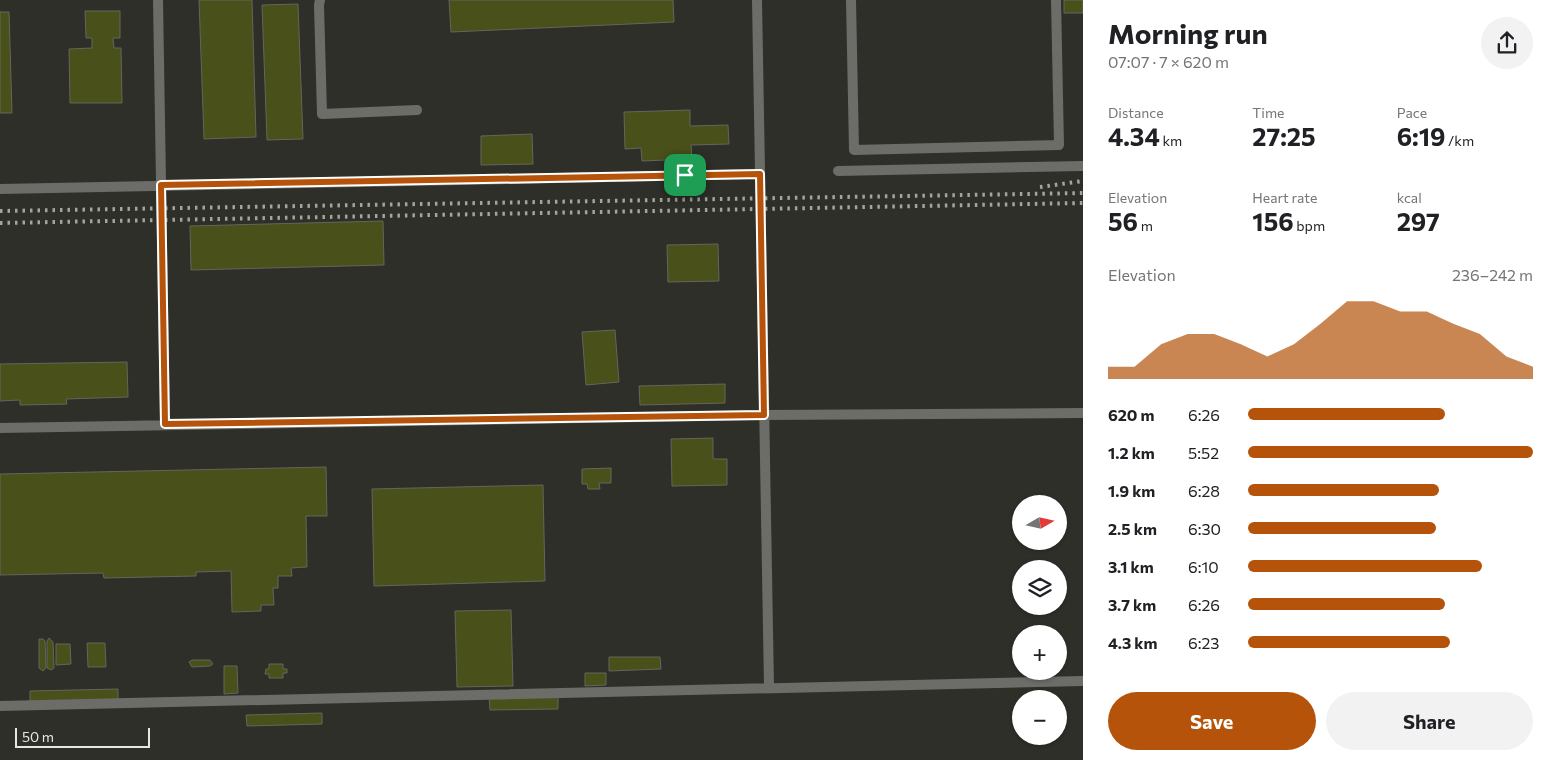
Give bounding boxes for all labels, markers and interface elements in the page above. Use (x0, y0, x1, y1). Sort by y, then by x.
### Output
text: Morning run (1108, 16, 1268, 50)
button: share (1481, 17, 1533, 69)
text: 07:07 · 7 × 620 m (1108, 52, 1229, 71)
text: Distance (1108, 104, 1164, 121)
text: Time (1252, 104, 1285, 121)
text: Pace (1397, 104, 1427, 121)
text: 4.34 (1108, 121, 1160, 151)
text: 27:25 (1252, 121, 1316, 151)
text: 6:19 (1397, 121, 1445, 151)
text: km (1160, 132, 1182, 149)
text: /km (1445, 132, 1474, 149)
pin (664, 154, 706, 196)
icon: arrive (671, 161, 699, 189)
text: Elevation (1108, 189, 1167, 206)
text: Heart rate (1252, 189, 1317, 206)
text: kcal (1397, 189, 1422, 206)
text: 56 (1108, 206, 1138, 236)
text: 156 (1252, 206, 1294, 236)
text: 297 (1397, 206, 1440, 236)
text: m (1138, 217, 1153, 234)
text: bpm (1294, 217, 1325, 234)
text: Elevation (1108, 265, 1176, 284)
text: 236–242 m (1452, 265, 1533, 284)
text: 620 m (1108, 405, 1154, 424)
text: 6:26 (1188, 405, 1220, 424)
text: 1.2 km (1108, 443, 1155, 462)
text: 5:52 (1188, 443, 1219, 462)
text: 1.9 km (1108, 481, 1155, 500)
text: 6:28 (1188, 481, 1220, 500)
north arrow (1012, 495, 1068, 550)
map controls (1012, 495, 1067, 745)
text: 2.5 km (1108, 519, 1157, 538)
text: 6:30 (1188, 519, 1221, 538)
text: 3.1 km (1108, 557, 1154, 576)
text: 6:10 (1188, 557, 1219, 576)
button: layers (1012, 560, 1067, 615)
text: 3.7 km (1108, 595, 1156, 614)
text: 6:26 (1188, 595, 1220, 614)
button: + (1012, 625, 1067, 680)
text: 4.3 km (1108, 633, 1158, 652)
text: 6:23 (1188, 633, 1220, 652)
button: − (1012, 690, 1067, 745)
button: Save (1108, 692, 1316, 750)
button: Share (1326, 692, 1533, 750)
scale bar (15, 725, 150, 748)
text: 50 m (22, 728, 54, 745)

